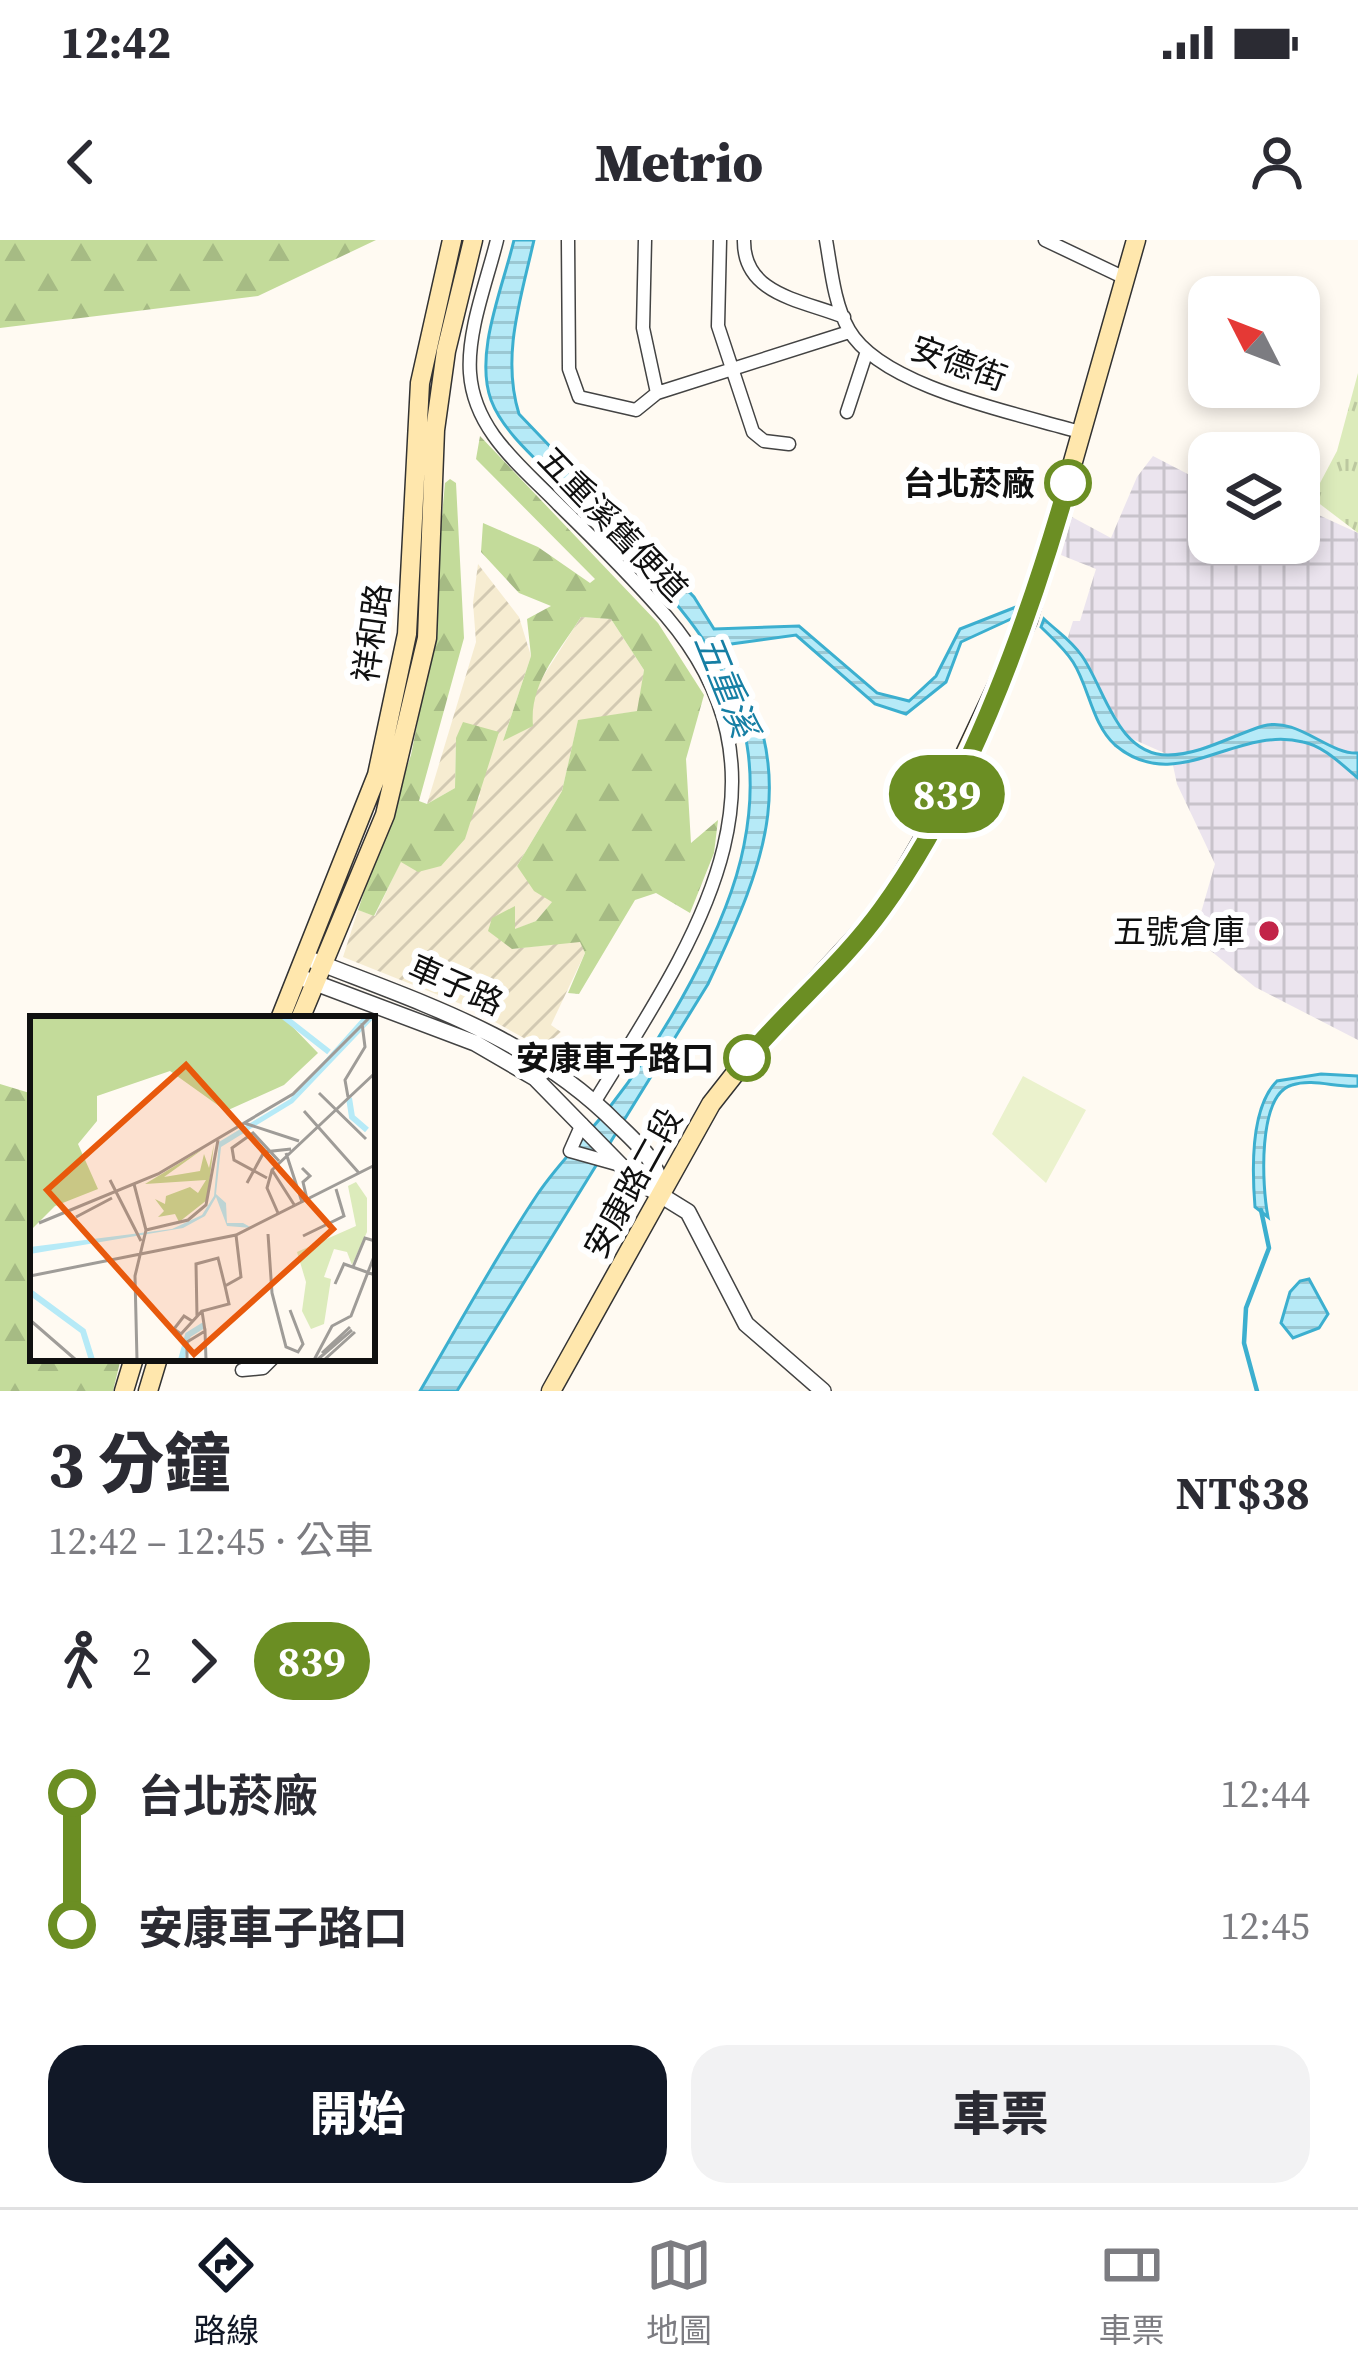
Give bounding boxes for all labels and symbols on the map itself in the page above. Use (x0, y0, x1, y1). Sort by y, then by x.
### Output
north arrow (1188, 276, 1320, 408)
street label: 安德街 (905, 325, 1013, 401)
street label: 五重溪舊便道 (528, 437, 698, 611)
place label: 台北菸廠 (903, 461, 1035, 506)
marker: 台北菸廠 (1046, 461, 1090, 505)
street label: 祥和路 (343, 581, 401, 685)
water label: 五重溪 (683, 626, 771, 749)
line badge: 839 (878, 755, 1016, 833)
place label: 五號倉庫 (1113, 909, 1245, 954)
marker: 五號倉庫 (1256, 918, 1282, 944)
street label: 車子路 (402, 944, 510, 1026)
inset map (30, 1016, 375, 1361)
place label: 安康車子路口 (516, 1036, 714, 1081)
marker: 安康車子路口 (725, 1036, 769, 1080)
street label: 安康路二段 (573, 1100, 693, 1266)

